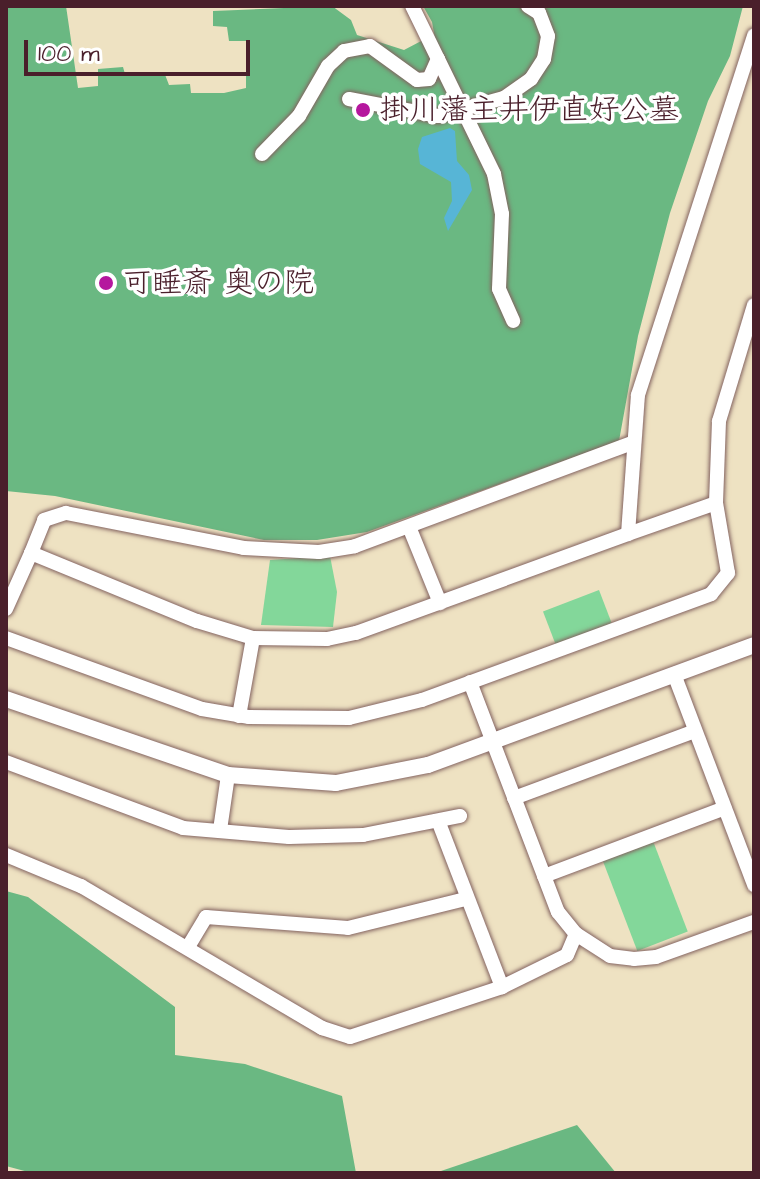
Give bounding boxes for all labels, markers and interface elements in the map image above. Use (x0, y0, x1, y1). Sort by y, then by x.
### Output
scale bar (28, 24, 254, 74)
text: 100 m (38, 37, 100, 71)
place label: 掛川藩主井伊直好公墓 (379, 92, 679, 128)
marker: 掛川藩主井伊直好公墓 (354, 101, 372, 119)
place label: 可睡斎 奥の院 (122, 265, 314, 301)
marker: 可睡斎 奥の院 (97, 274, 115, 292)

